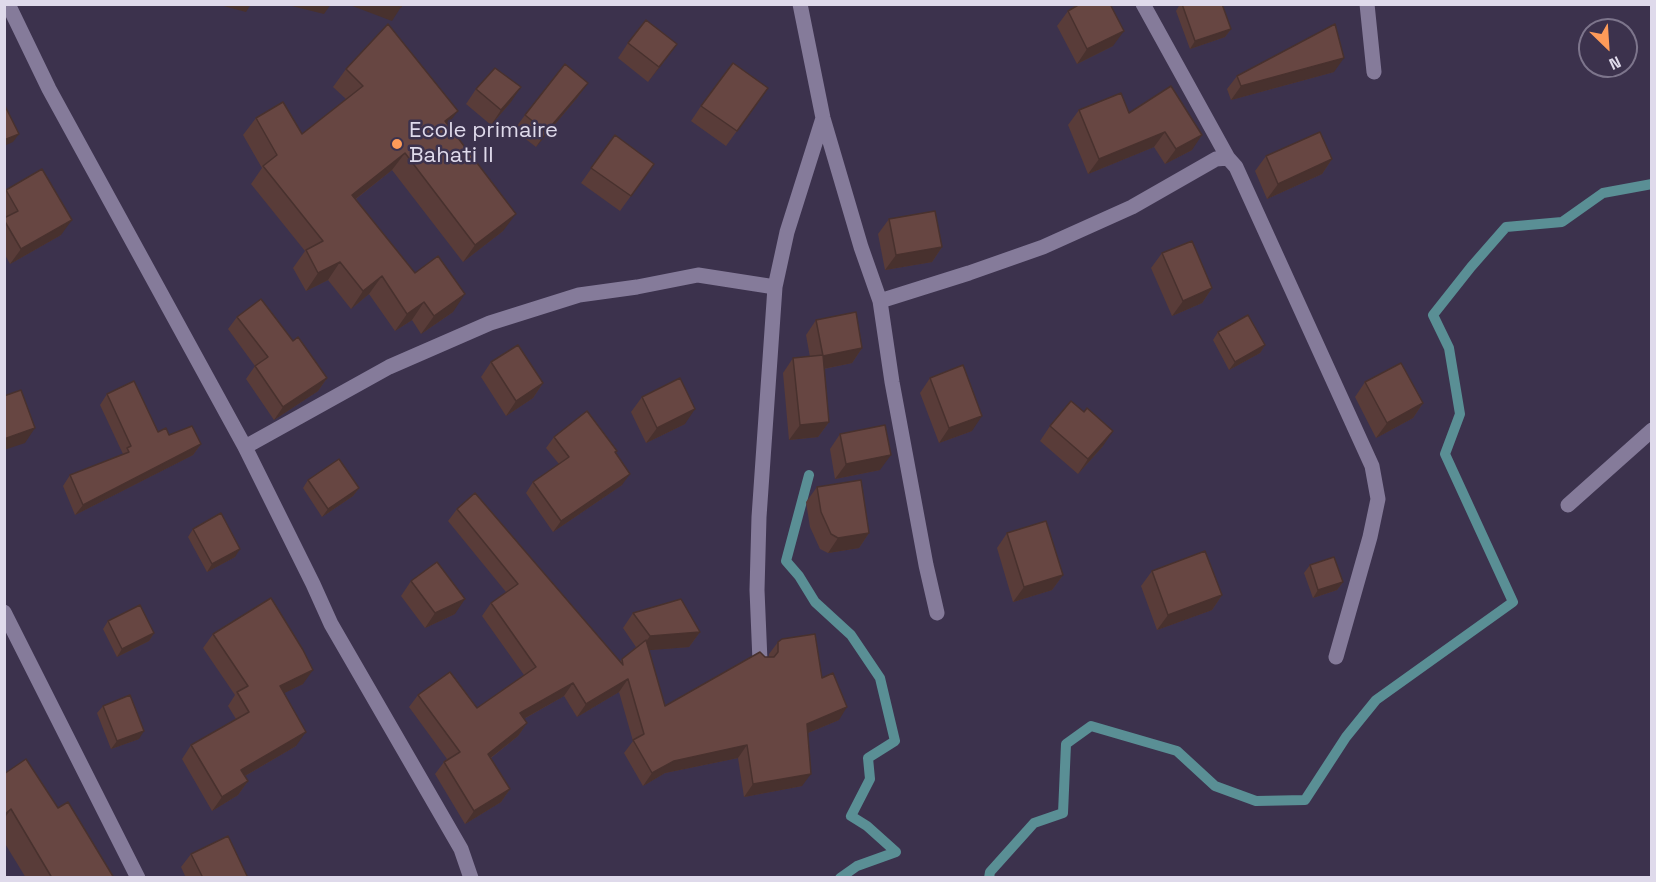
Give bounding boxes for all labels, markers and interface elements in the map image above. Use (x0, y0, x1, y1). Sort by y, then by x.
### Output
north arrow (1578, 18, 1638, 78)
text: N (1606, 51, 1624, 75)
place label: Ecole primaire Bahati II (409, 118, 558, 170)
marker: Ecole primaire Bahati II (390, 137, 404, 151)

